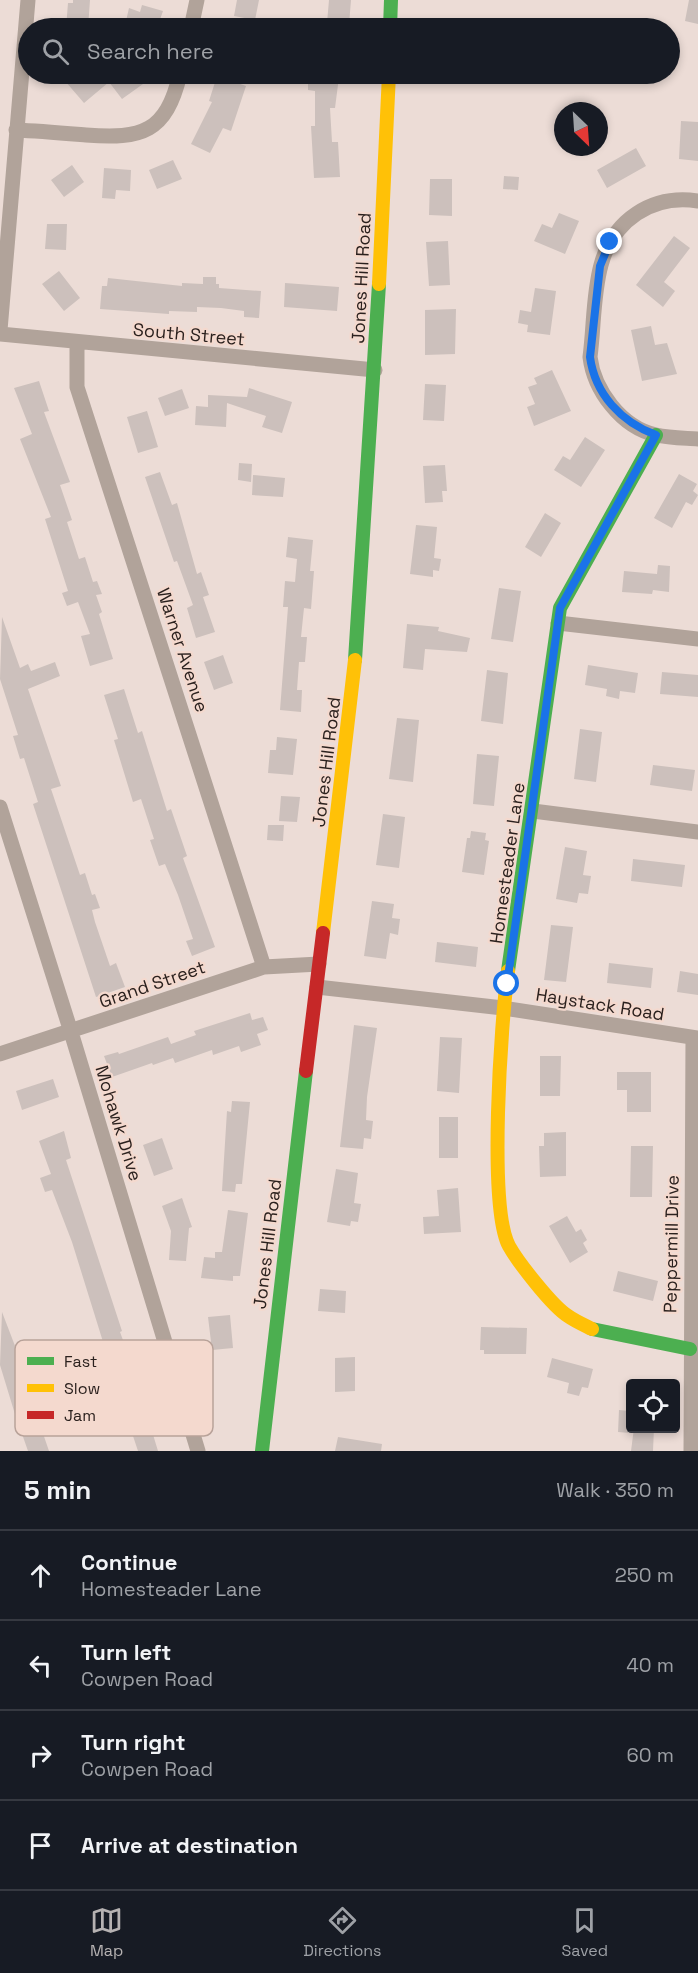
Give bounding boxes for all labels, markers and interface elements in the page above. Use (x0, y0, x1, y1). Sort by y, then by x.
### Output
search box (18, 18, 680, 84)
icon: search (39, 35, 72, 68)
text: Search here (87, 37, 214, 65)
north arrow (554, 102, 608, 156)
street label: Jones Hill Road (346, 212, 376, 344)
route end (596, 228, 622, 254)
street label: South Street (132, 318, 246, 350)
street label: Warner Avenue (152, 585, 214, 715)
street label: Jones Hill Road (307, 696, 345, 828)
street label: Homesteader Lane (484, 781, 530, 945)
street label: Grand Street (96, 955, 208, 1013)
route start (493, 970, 519, 996)
street label: Haystack Road (534, 982, 666, 1026)
street label: Mohawk Drive (90, 1062, 148, 1184)
street label: Peppermill Drive (658, 1175, 684, 1313)
street label: Jones Hill Road (248, 1178, 286, 1310)
legend (15, 1340, 213, 1436)
text: Fast (64, 1351, 97, 1372)
text: Slow (64, 1378, 100, 1399)
map controls (626, 1379, 680, 1433)
button: locate (626, 1379, 680, 1433)
text: Jam (64, 1405, 96, 1426)
text: 5 min (24, 1473, 91, 1507)
text: Walk · 350 m (556, 1477, 674, 1503)
text: Continue (81, 1548, 177, 1576)
icon: ahead (24, 1559, 57, 1592)
text: 250 m (615, 1562, 674, 1588)
text: Homesteader Lane (81, 1576, 262, 1602)
text: Turn left (81, 1638, 171, 1666)
icon: left (24, 1649, 57, 1682)
text: 40 m (626, 1652, 674, 1678)
text: Cowpen Road (81, 1666, 213, 1692)
text: Turn right (81, 1728, 186, 1756)
icon: right (24, 1739, 57, 1772)
text: 60 m (627, 1742, 674, 1768)
text: Cowpen Road (81, 1756, 213, 1782)
icon: arrive (24, 1829, 57, 1862)
text: Arrive at destination (81, 1831, 298, 1859)
tab: Map (90, 1904, 123, 1961)
tab: Directions (303, 1904, 382, 1961)
tab: Saved (561, 1904, 608, 1961)

